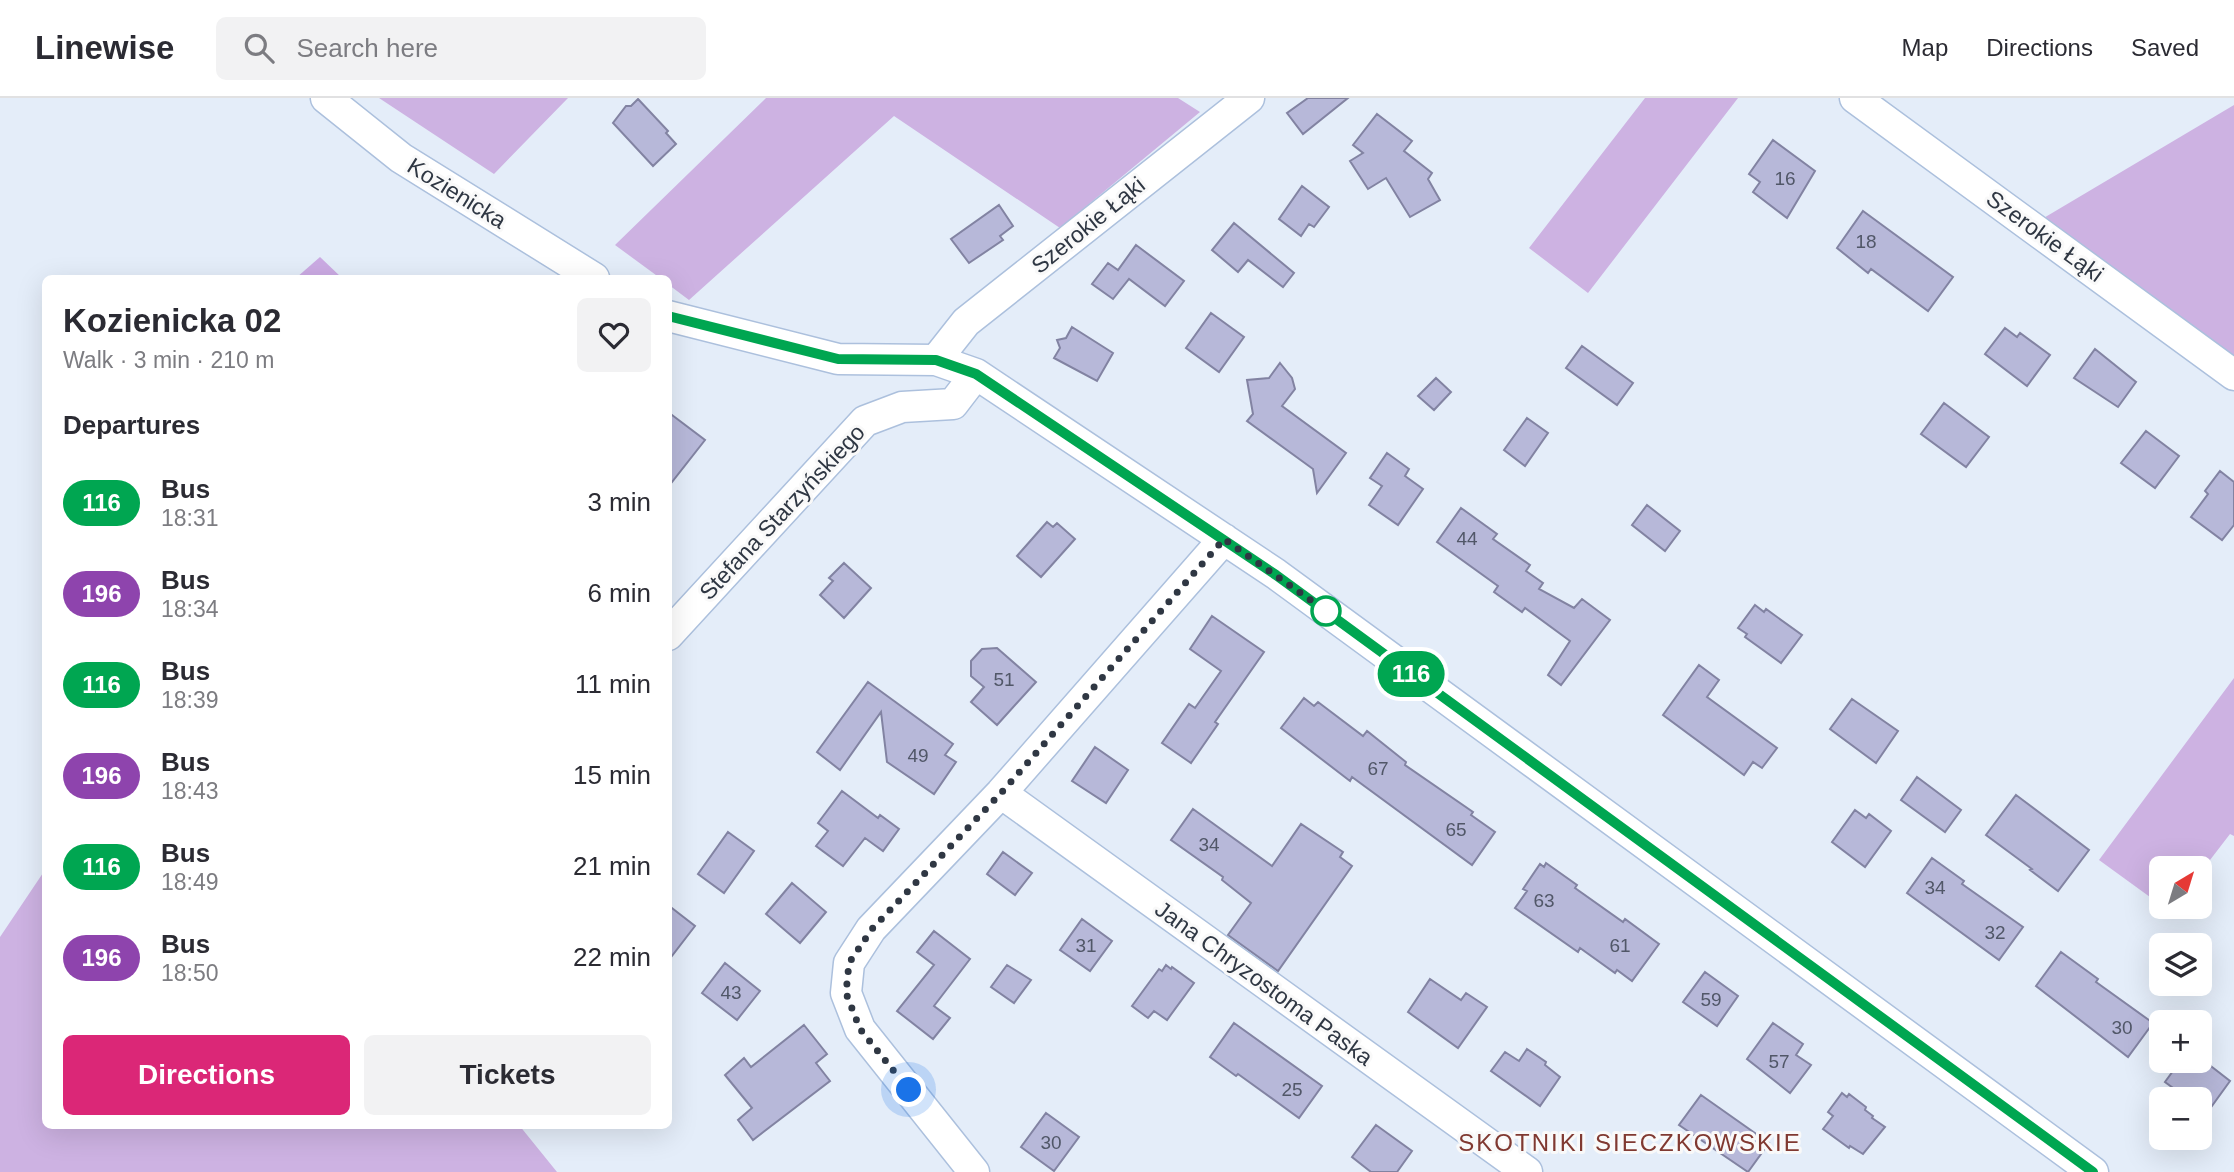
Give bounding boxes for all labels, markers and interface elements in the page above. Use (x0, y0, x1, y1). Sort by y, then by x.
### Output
search box (216, 17, 706, 80)
text: Linewise (35, 29, 174, 66)
icon: search (240, 29, 278, 67)
text: Search here (296, 33, 438, 63)
text: Map (1902, 34, 1948, 61)
text: Directions (1986, 34, 2093, 61)
text: Saved (2131, 34, 2199, 61)
street label: Kozienicka (403, 153, 511, 234)
house number: 16 (1774, 168, 1796, 189)
street label: Szerokie Łąki (1026, 171, 1150, 279)
street label: Szerokie Łąki (1982, 185, 2108, 287)
house number: 18 (1855, 231, 1877, 252)
button: heart (577, 298, 651, 372)
text: Kozienicka 02 (63, 302, 281, 339)
text: Walk · 3 min · 210 m (63, 347, 274, 373)
text: Departures (63, 410, 200, 440)
street label: Stefana Starzyńskiego (694, 419, 870, 605)
text: Bus (161, 474, 210, 504)
text: 3 min (587, 487, 651, 517)
text: 116 (82, 489, 121, 516)
text: 18:31 (161, 505, 219, 531)
house number: 44 (1456, 528, 1478, 549)
text: Bus (161, 565, 210, 595)
text: 6 min (587, 578, 651, 608)
text: 196 (81, 580, 122, 607)
text: 18:34 (161, 596, 219, 622)
unlabelled marker (1311, 596, 1341, 626)
line badge: 116 (1371, 651, 1451, 697)
text: Bus (161, 656, 210, 686)
text: 116 (1392, 660, 1430, 687)
text: 11 min (575, 669, 651, 699)
house number: 51 (993, 669, 1015, 690)
text: 116 (82, 671, 121, 698)
text: 18:39 (161, 687, 219, 713)
house number: 49 (907, 745, 929, 766)
text: Bus (161, 747, 210, 777)
house number: 67 (1367, 758, 1389, 779)
text: 15 min (573, 760, 651, 790)
text: 196 (81, 762, 122, 789)
text: 18:43 (161, 778, 219, 804)
house number: 65 (1445, 819, 1467, 840)
house number: 34 (1198, 834, 1220, 855)
text: Bus (161, 838, 210, 868)
text: 21 min (573, 851, 651, 881)
text: 116 (82, 853, 121, 880)
north arrow (2149, 856, 2212, 919)
map controls (2149, 856, 2212, 1150)
text: 18:49 (161, 869, 219, 895)
house number: 34 (1924, 877, 1946, 898)
house number: 63 (1533, 890, 1555, 911)
street label: Jana Chryzostoma Paska (1150, 895, 1378, 1071)
house number: 32 (1984, 922, 2006, 943)
text: Bus (161, 929, 210, 959)
button: layers (2149, 933, 2212, 996)
house number: 31 (1075, 935, 1097, 956)
house number: 61 (1609, 935, 1631, 956)
text: 22 min (573, 942, 651, 972)
text: 196 (81, 944, 122, 971)
text: 18:50 (161, 960, 219, 986)
house number: 43 (720, 982, 742, 1003)
house number: 59 (1700, 989, 1722, 1010)
button: + (2149, 1010, 2212, 1073)
house number: 30 (2111, 1017, 2133, 1038)
button: Directions (63, 1035, 350, 1115)
button: Tickets (364, 1035, 651, 1115)
house number: 57 (1768, 1051, 1790, 1072)
your location (891, 1072, 926, 1107)
house number: 25 (1281, 1079, 1303, 1100)
button: − (2149, 1087, 2212, 1150)
district label: SKOTNIKI SIECZKOWSKIE (1458, 1129, 1802, 1156)
house number: 30 (1040, 1132, 1062, 1153)

